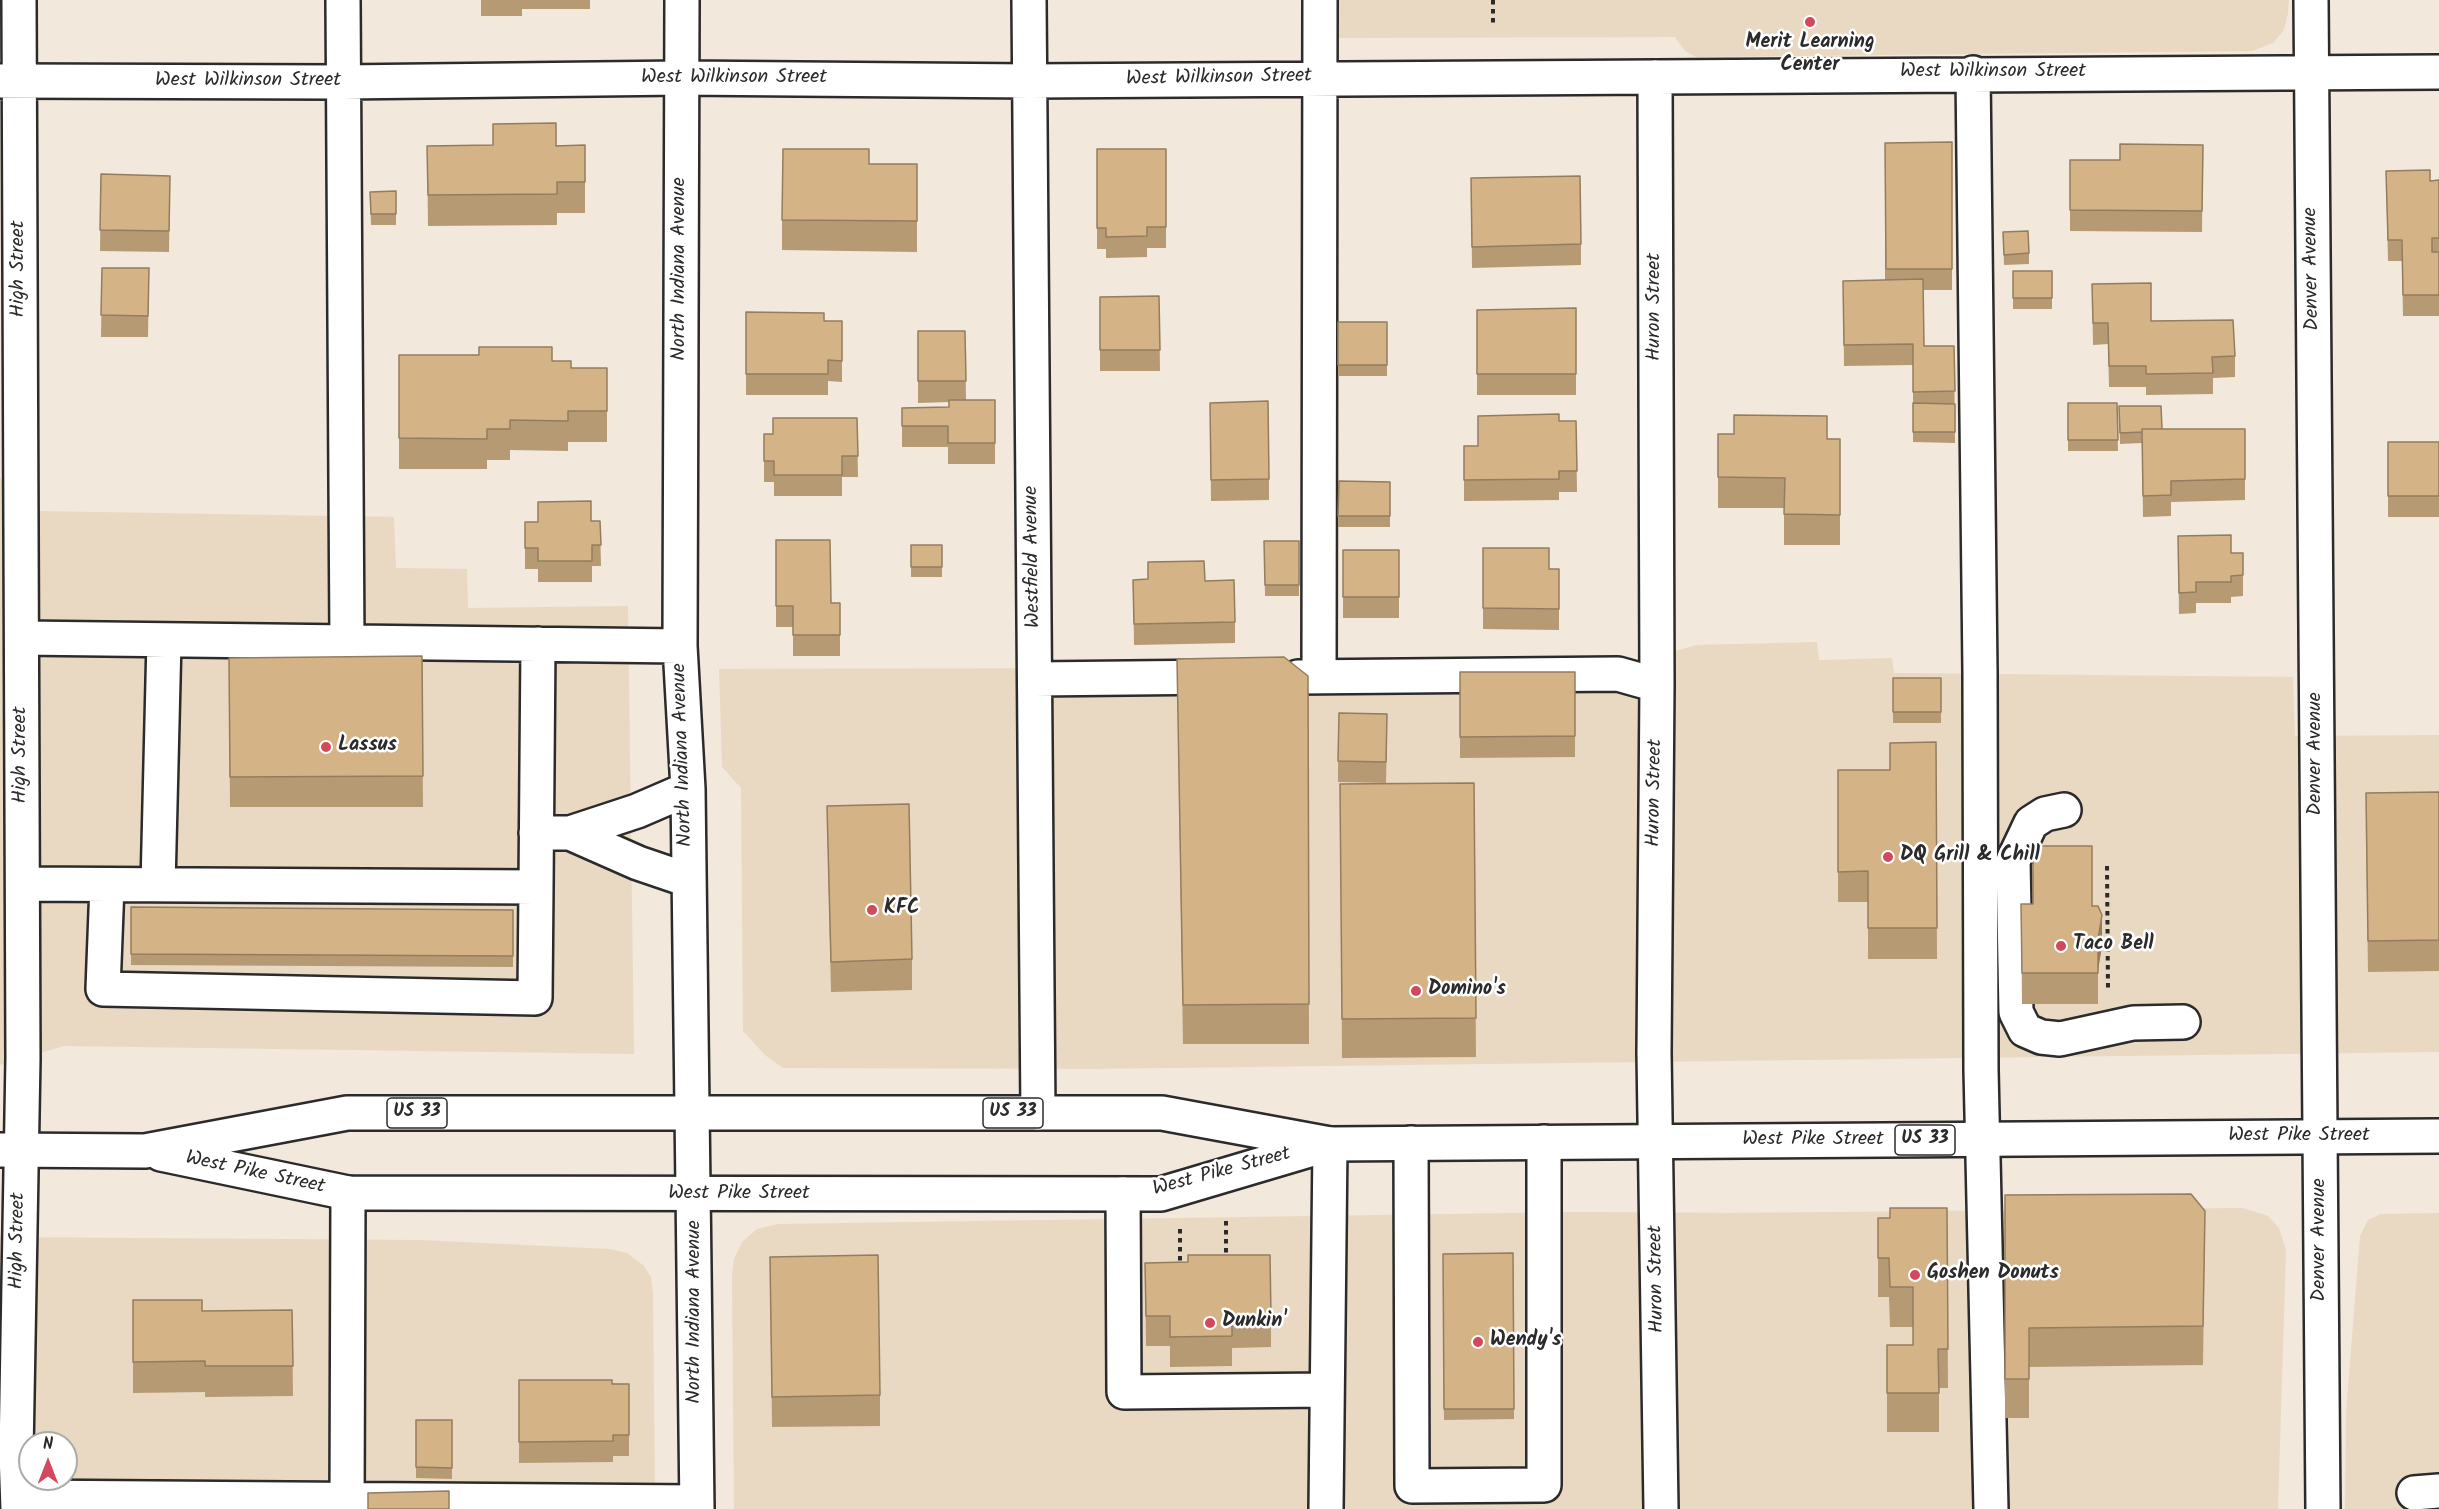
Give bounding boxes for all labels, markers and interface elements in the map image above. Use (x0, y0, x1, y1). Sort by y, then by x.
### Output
marker: Merit Learning Center (1803, 15, 1817, 29)
place label: Merit Learning Center (1745, 32, 1875, 79)
street label: West Wilkinson Street (1900, 61, 2086, 85)
street label: West Wilkinson Street (1126, 65, 1312, 93)
street label: West Wilkinson Street (641, 67, 827, 91)
street label: West Wilkinson Street (155, 70, 341, 94)
street label: North Indiana Avenue (669, 177, 693, 361)
street label: Denver Avenue (2300, 207, 2326, 331)
street label: High Street (8, 220, 32, 318)
street label: Huron Street (1644, 253, 1668, 361)
street label: Westfield Avenue (1021, 486, 1047, 628)
street label: North Indiana Avenue (669, 663, 699, 847)
street label: Denver Avenue (2305, 692, 2329, 816)
street label: High Street (10, 706, 34, 804)
place label: Lassus (338, 735, 397, 759)
street label: Huron Street (1643, 739, 1669, 847)
marker: Lassus (319, 740, 333, 754)
place label: DQ Grill & Chill (1900, 845, 2040, 869)
marker: DQ Grill & Chill (1881, 850, 1895, 864)
place label: KFC (884, 898, 919, 922)
marker: KFC (865, 903, 879, 917)
place label: Taco Bell (2073, 934, 2154, 958)
marker: Taco Bell (2054, 939, 2068, 953)
place label: Domino's (1428, 979, 1506, 1003)
marker: Domino's (1409, 984, 1423, 998)
road number: US 33 (387, 1098, 447, 1128)
road number: US 33 (983, 1098, 1043, 1128)
road number: US 33 (1895, 1125, 1955, 1155)
street label: West Pike Street (2228, 1125, 2370, 1149)
street label: West Pike Street (1742, 1129, 1884, 1153)
street label: West Pike Street (1150, 1143, 1294, 1203)
street label: West Pike Street (183, 1148, 327, 1200)
street label: Denver Avenue (2309, 1178, 2333, 1302)
street label: West Pike Street (668, 1183, 810, 1207)
street label: High Street (6, 1192, 32, 1290)
street label: North Indiana Avenue (684, 1220, 708, 1404)
street label: Huron Street (1645, 1225, 1671, 1333)
place label: Goshen Donuts (1927, 1263, 2059, 1287)
marker: Goshen Donuts (1908, 1268, 1922, 1282)
place label: Dunkin' (1222, 1311, 1287, 1335)
marker: Dunkin' (1203, 1316, 1217, 1330)
place label: Wendy's (1490, 1330, 1561, 1354)
marker: Wendy's (1471, 1335, 1485, 1349)
north arrow (18, 1431, 78, 1491)
text: N (43, 1432, 53, 1457)

